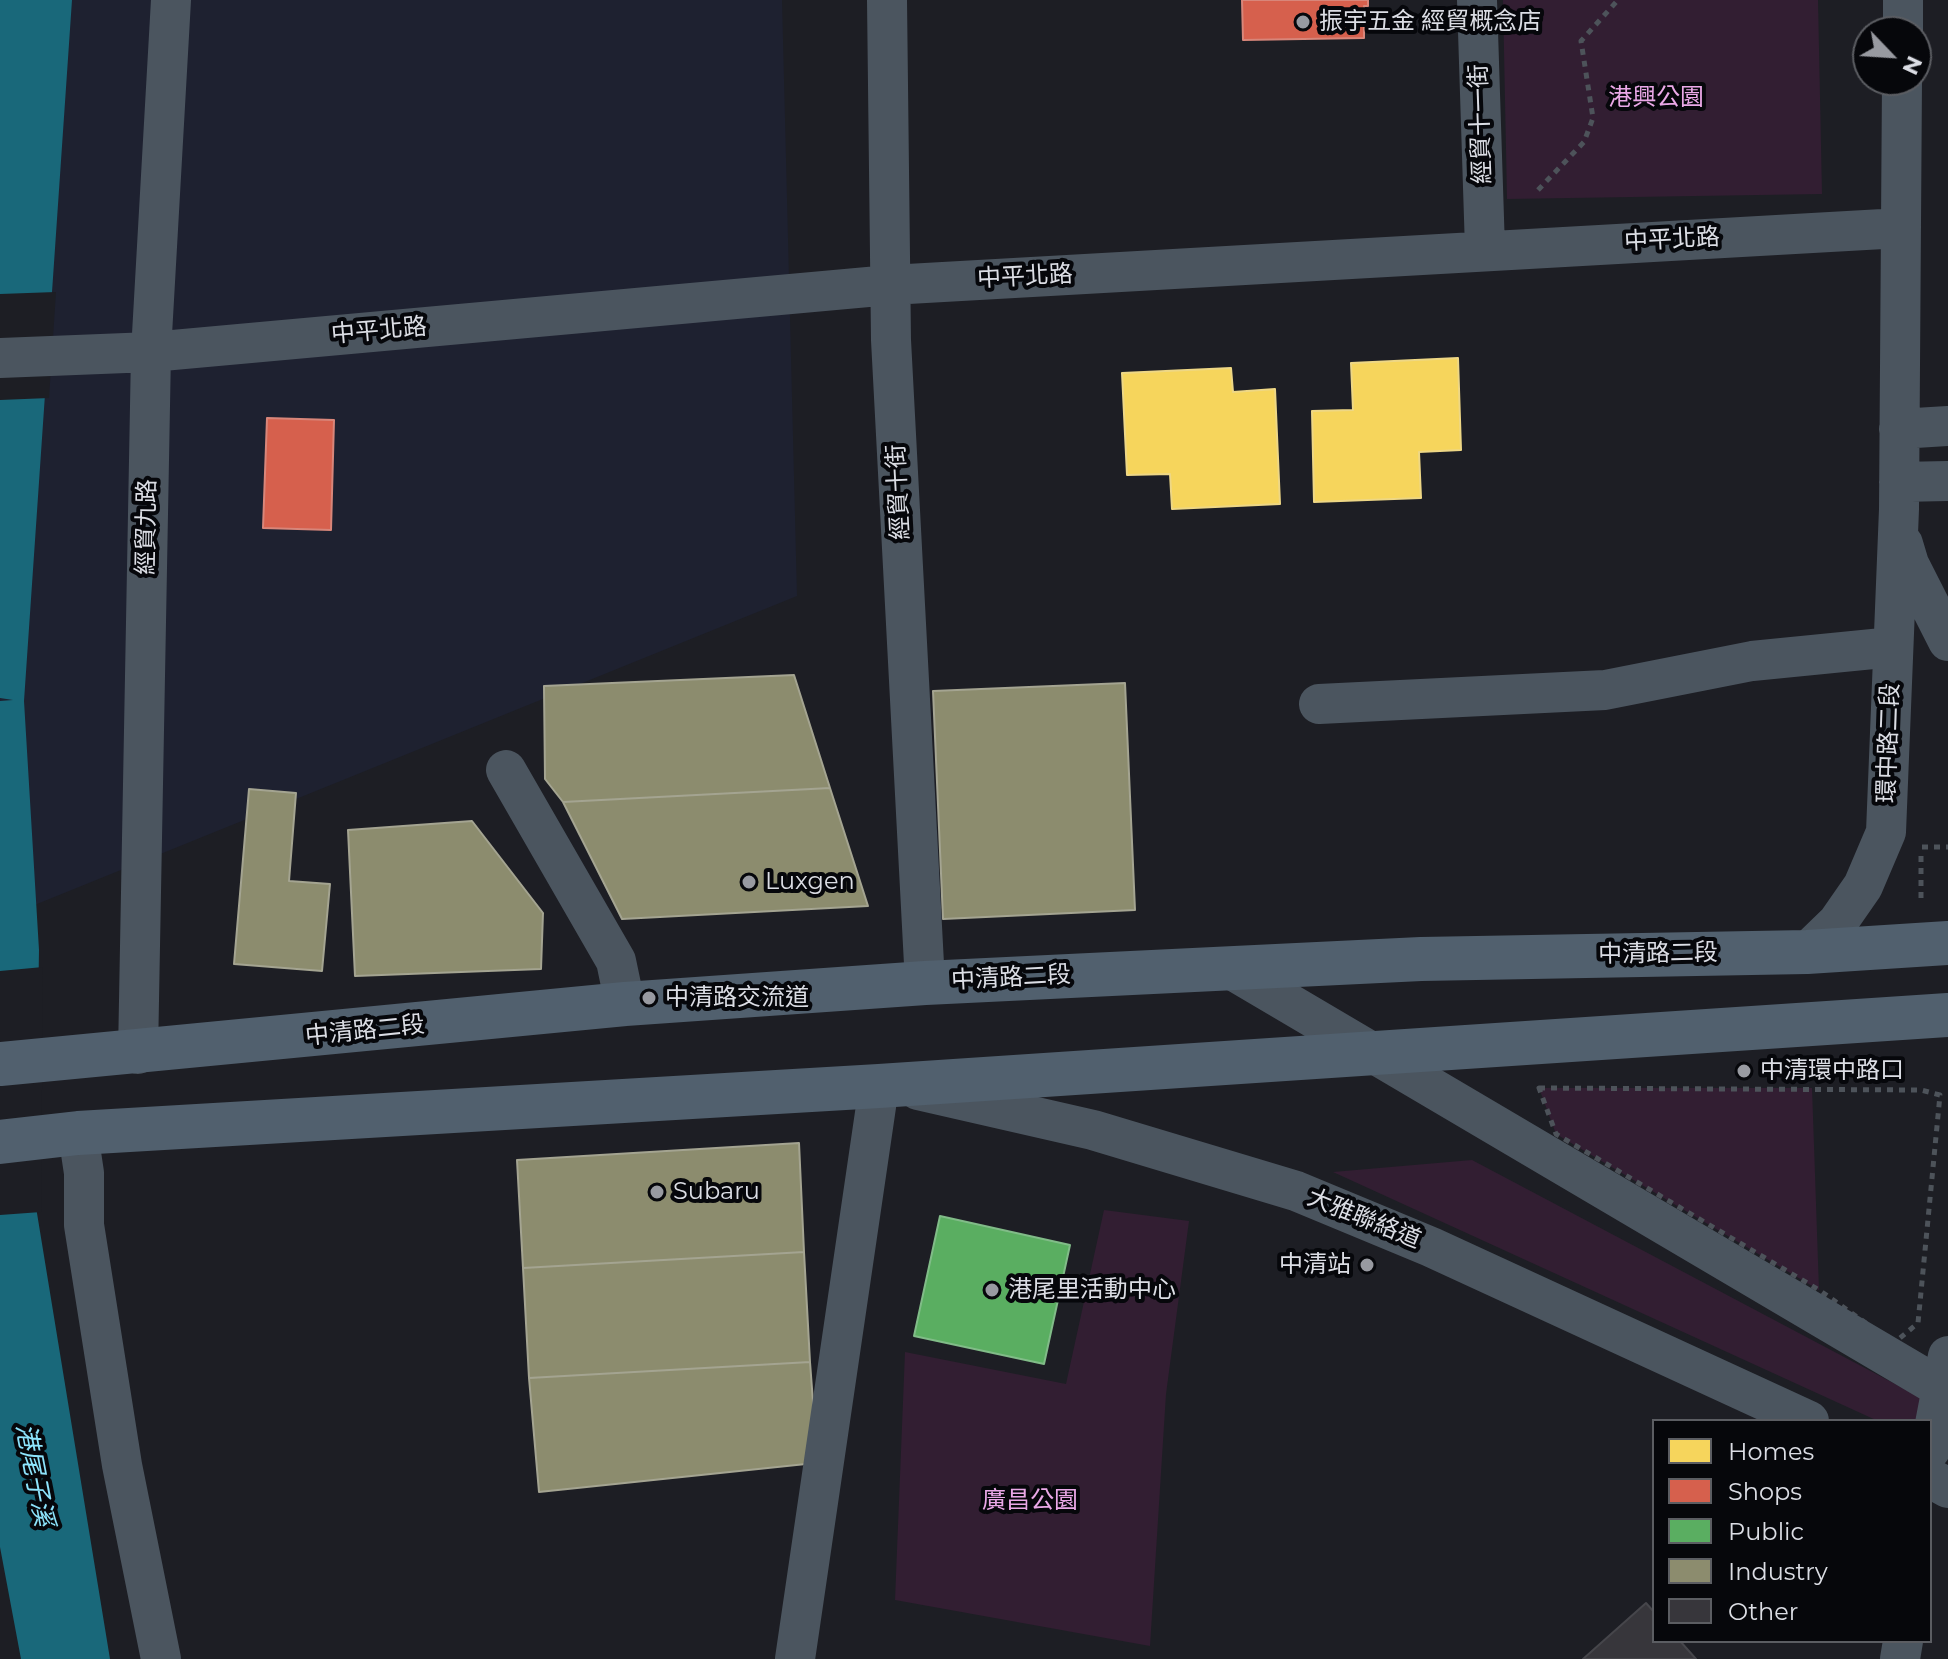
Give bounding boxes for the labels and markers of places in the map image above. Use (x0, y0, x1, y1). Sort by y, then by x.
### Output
place label: 振宇五金 經貿概念店 (1319, 8, 1541, 36)
marker: 振宇五金 經貿概念店 (1294, 13, 1312, 31)
place label: Luxgen (765, 868, 855, 896)
marker: Luxgen (740, 873, 758, 891)
place label: 中清路交流道 (665, 984, 809, 1012)
marker: 中清路交流道 (640, 989, 658, 1007)
place label: 中清環中路口 (1760, 1057, 1904, 1085)
marker: 中清環中路口 (1735, 1062, 1753, 1080)
place label: Subaru (673, 1178, 760, 1206)
marker: Subaru (648, 1183, 666, 1201)
place label: 中清站 (1279, 1251, 1351, 1279)
marker: 中清站 (1358, 1256, 1376, 1274)
place label: 港尾里活動中心 (1008, 1276, 1176, 1304)
marker: 港尾里活動中心 (983, 1281, 1001, 1299)

